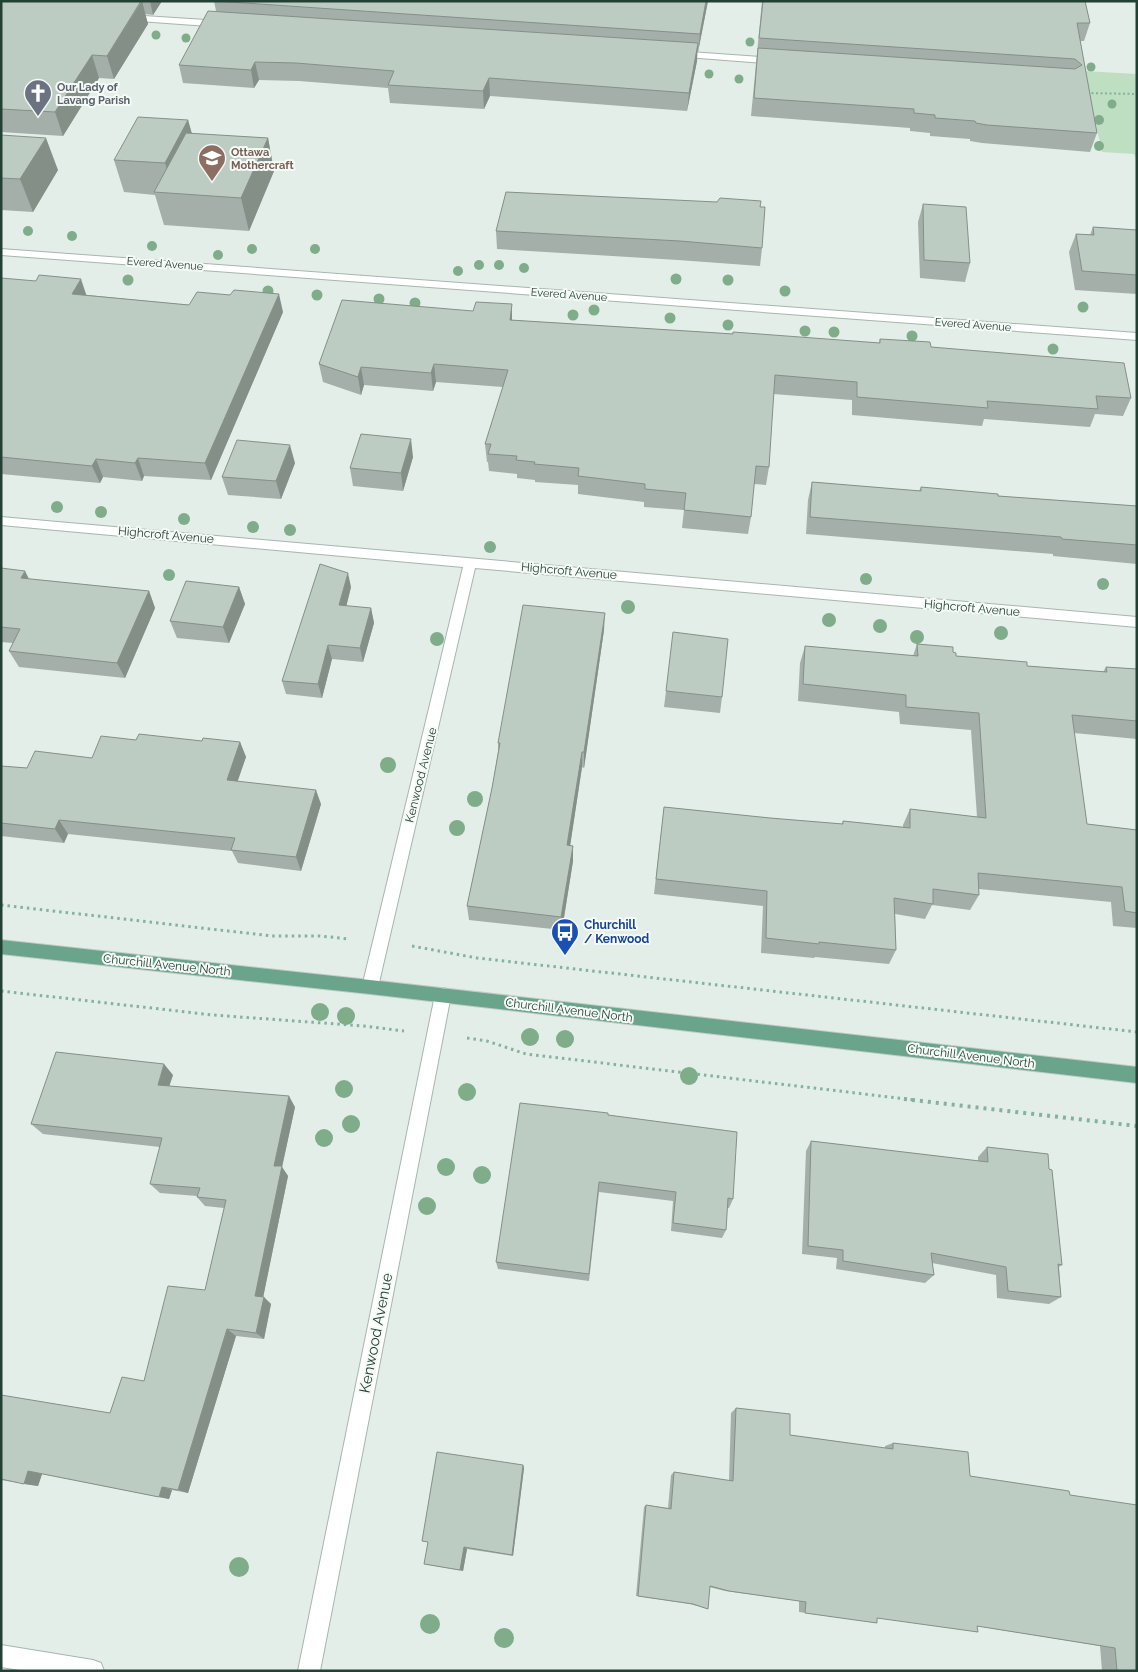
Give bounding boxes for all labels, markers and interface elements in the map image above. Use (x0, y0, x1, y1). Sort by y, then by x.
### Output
church icon: Our Lady of Lavang Parish (23, 78, 53, 117)
place label: Our Lady of Lavang Parish (57, 81, 131, 107)
school or university icon: Ottawa Mothercraft (197, 143, 227, 182)
place label: Ottawa Mothercraft (231, 146, 294, 172)
street label: Evered Avenue (126, 255, 204, 273)
street label: Evered Avenue (530, 286, 608, 304)
street label: Evered Avenue (934, 316, 1012, 334)
street label: Highcroft Avenue (117, 524, 215, 546)
street label: Highcroft Avenue (520, 560, 618, 582)
street label: Highcroft Avenue (923, 597, 1021, 619)
street label: Kenwood Avenue (402, 726, 440, 824)
bus stop icon: Churchill / Kenwood (550, 917, 580, 956)
place label: Churchill / Kenwood (584, 918, 650, 946)
street label: Churchill Avenue North (103, 951, 231, 979)
street label: Churchill Avenue North (505, 995, 633, 1025)
street label: Churchill Avenue North (907, 1041, 1035, 1071)
street label: Kenwood Avenue (356, 1271, 396, 1394)

